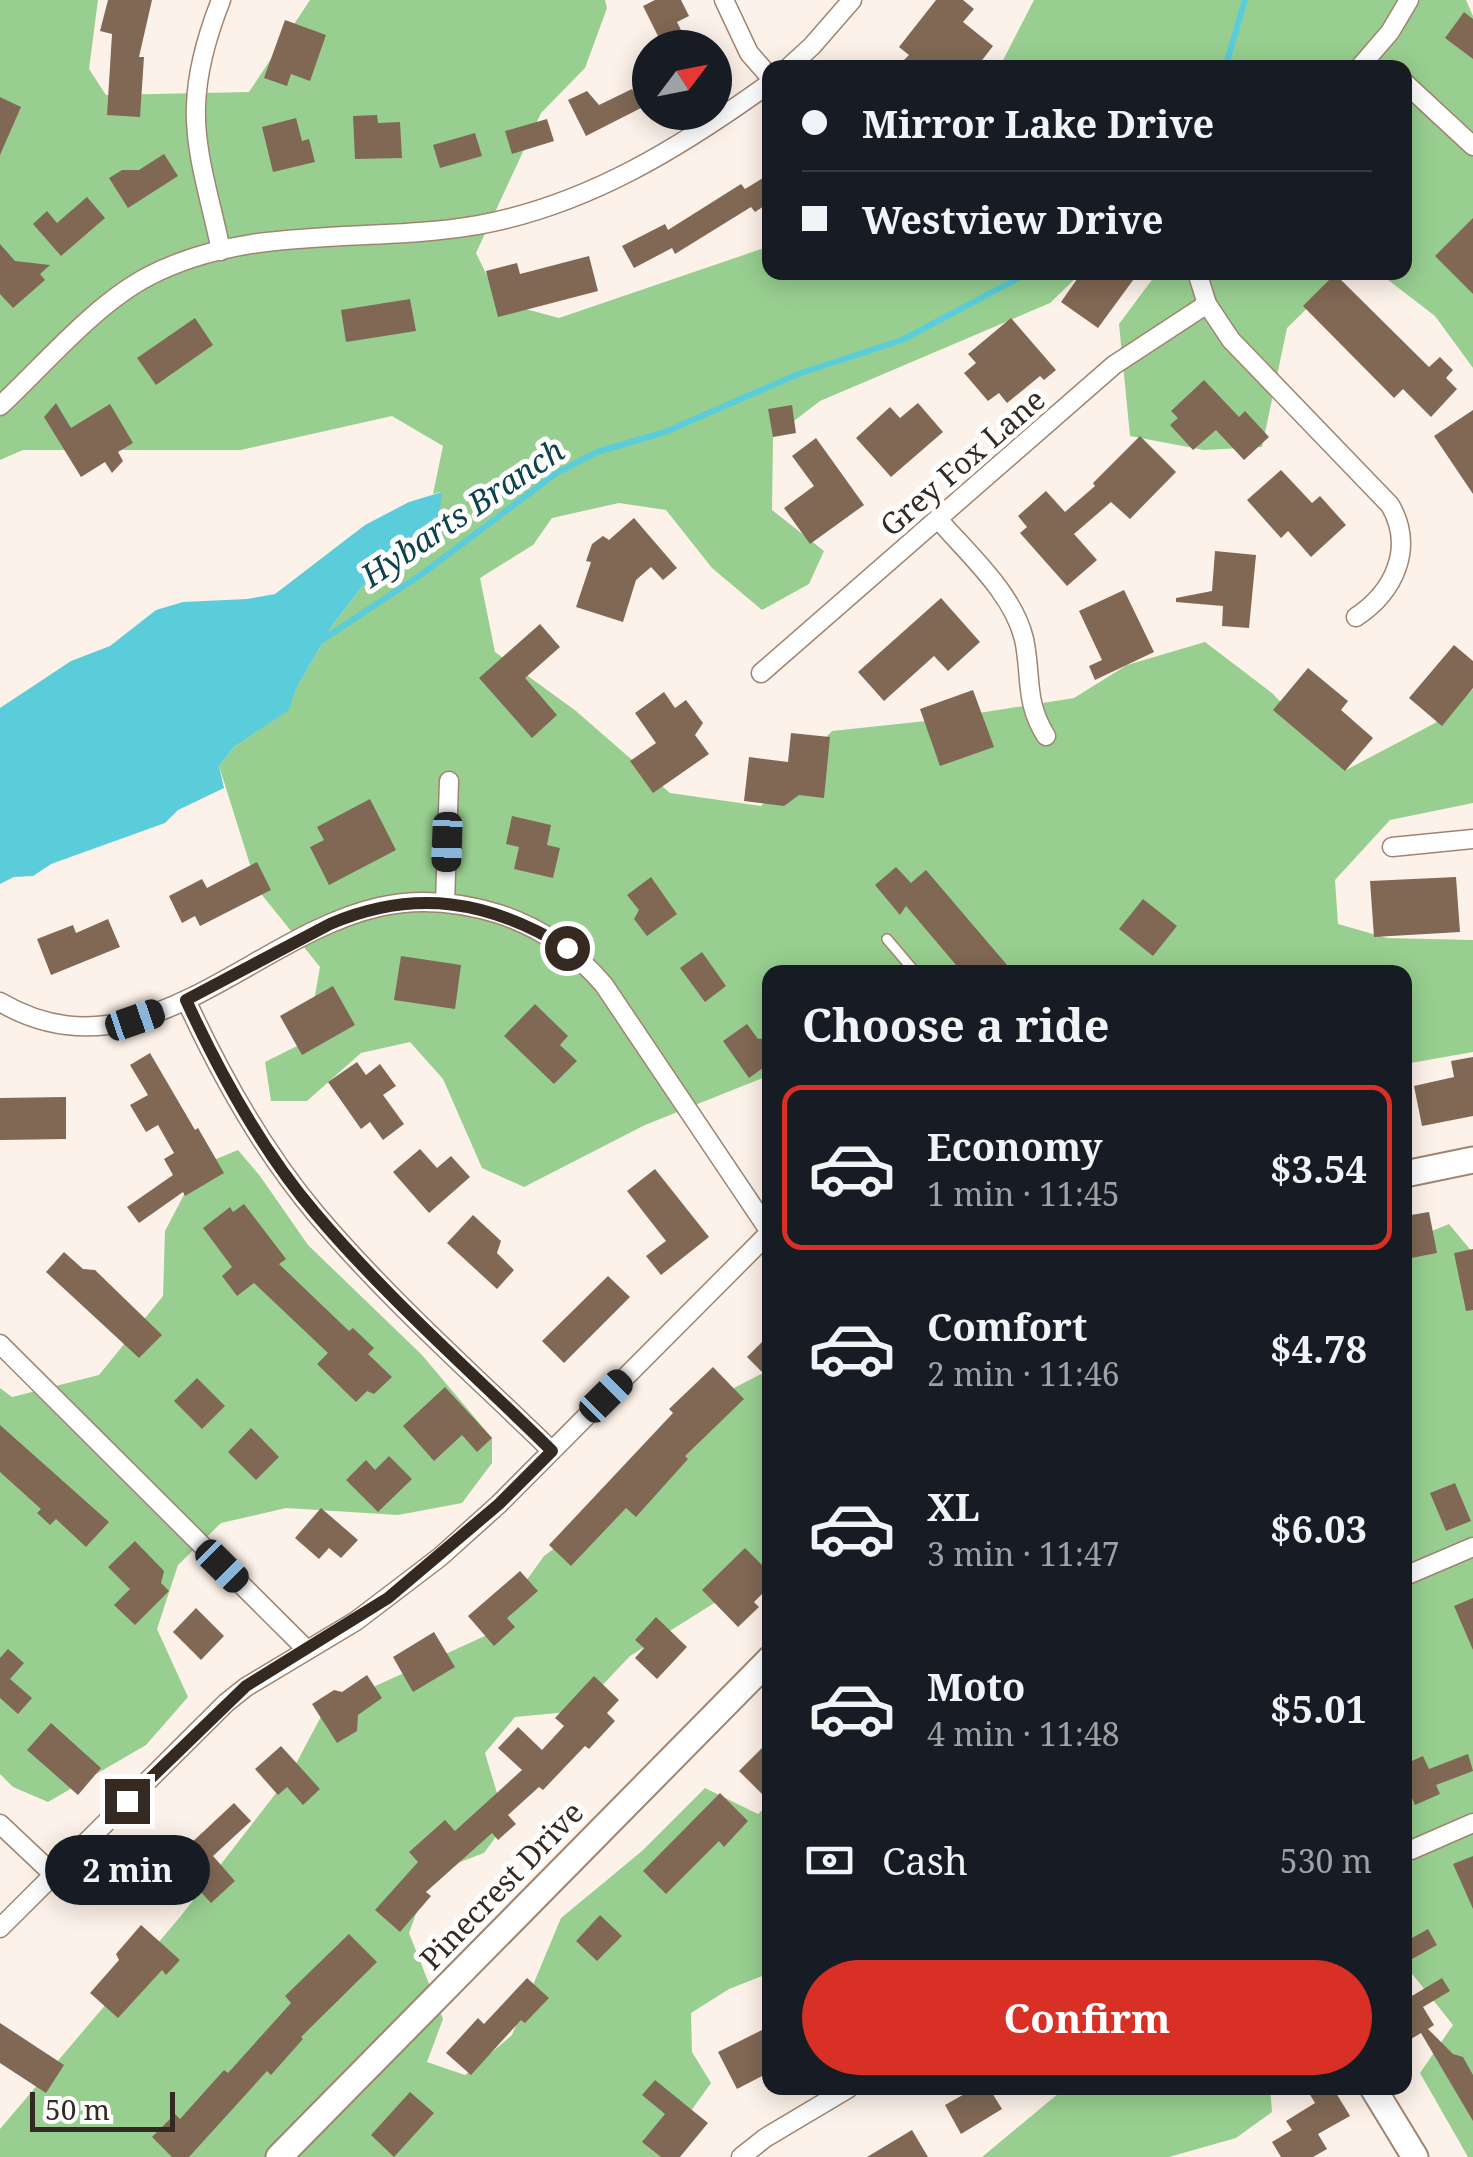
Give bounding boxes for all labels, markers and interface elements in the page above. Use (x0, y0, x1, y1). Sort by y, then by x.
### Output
north arrow (632, 30, 732, 130)
map controls (632, 30, 732, 130)
text: Mirror Lake Drive (862, 97, 1214, 149)
text: Westview Drive (862, 193, 1163, 245)
street label: Grey Fox Lane (871, 379, 1053, 545)
water label: Hybarts Branch (351, 428, 572, 596)
car (431, 811, 463, 873)
route start (545, 926, 590, 971)
text: Choose a ride (802, 994, 1110, 1055)
car (102, 996, 168, 1044)
text: Economy (927, 1120, 1103, 1172)
icon: car (807, 1123, 897, 1213)
text: $3.54 (1270, 1142, 1367, 1194)
text: 1 min · 11:45 (927, 1172, 1120, 1215)
text: Comfort (927, 1300, 1087, 1352)
icon: car (807, 1303, 897, 1393)
text: $4.78 (1270, 1322, 1367, 1374)
text: 2 min · 11:46 (927, 1352, 1120, 1395)
car (574, 1364, 638, 1428)
text: XL (927, 1480, 980, 1532)
icon: car (807, 1483, 897, 1573)
text: $6.03 (1270, 1502, 1367, 1554)
text: 3 min · 11:47 (927, 1532, 1120, 1575)
car (190, 1534, 254, 1598)
text: Moto (927, 1660, 1025, 1712)
icon: car (807, 1663, 897, 1753)
text: $5.01 (1270, 1682, 1367, 1734)
text: 4 min · 11:48 (927, 1712, 1120, 1755)
route end (105, 1779, 150, 1824)
street label: Pinecrest Drive (410, 1792, 592, 1978)
icon: cash (802, 1833, 857, 1888)
text: Cash (882, 1834, 968, 1886)
callout: 2 min (44, 1836, 210, 1906)
text: 530 m (1280, 1839, 1372, 1882)
text: 2 min (82, 1848, 173, 1891)
button: Confirm (802, 1960, 1372, 2075)
scale bar (30, 2087, 175, 2132)
text: 50 m (45, 2090, 110, 2128)

